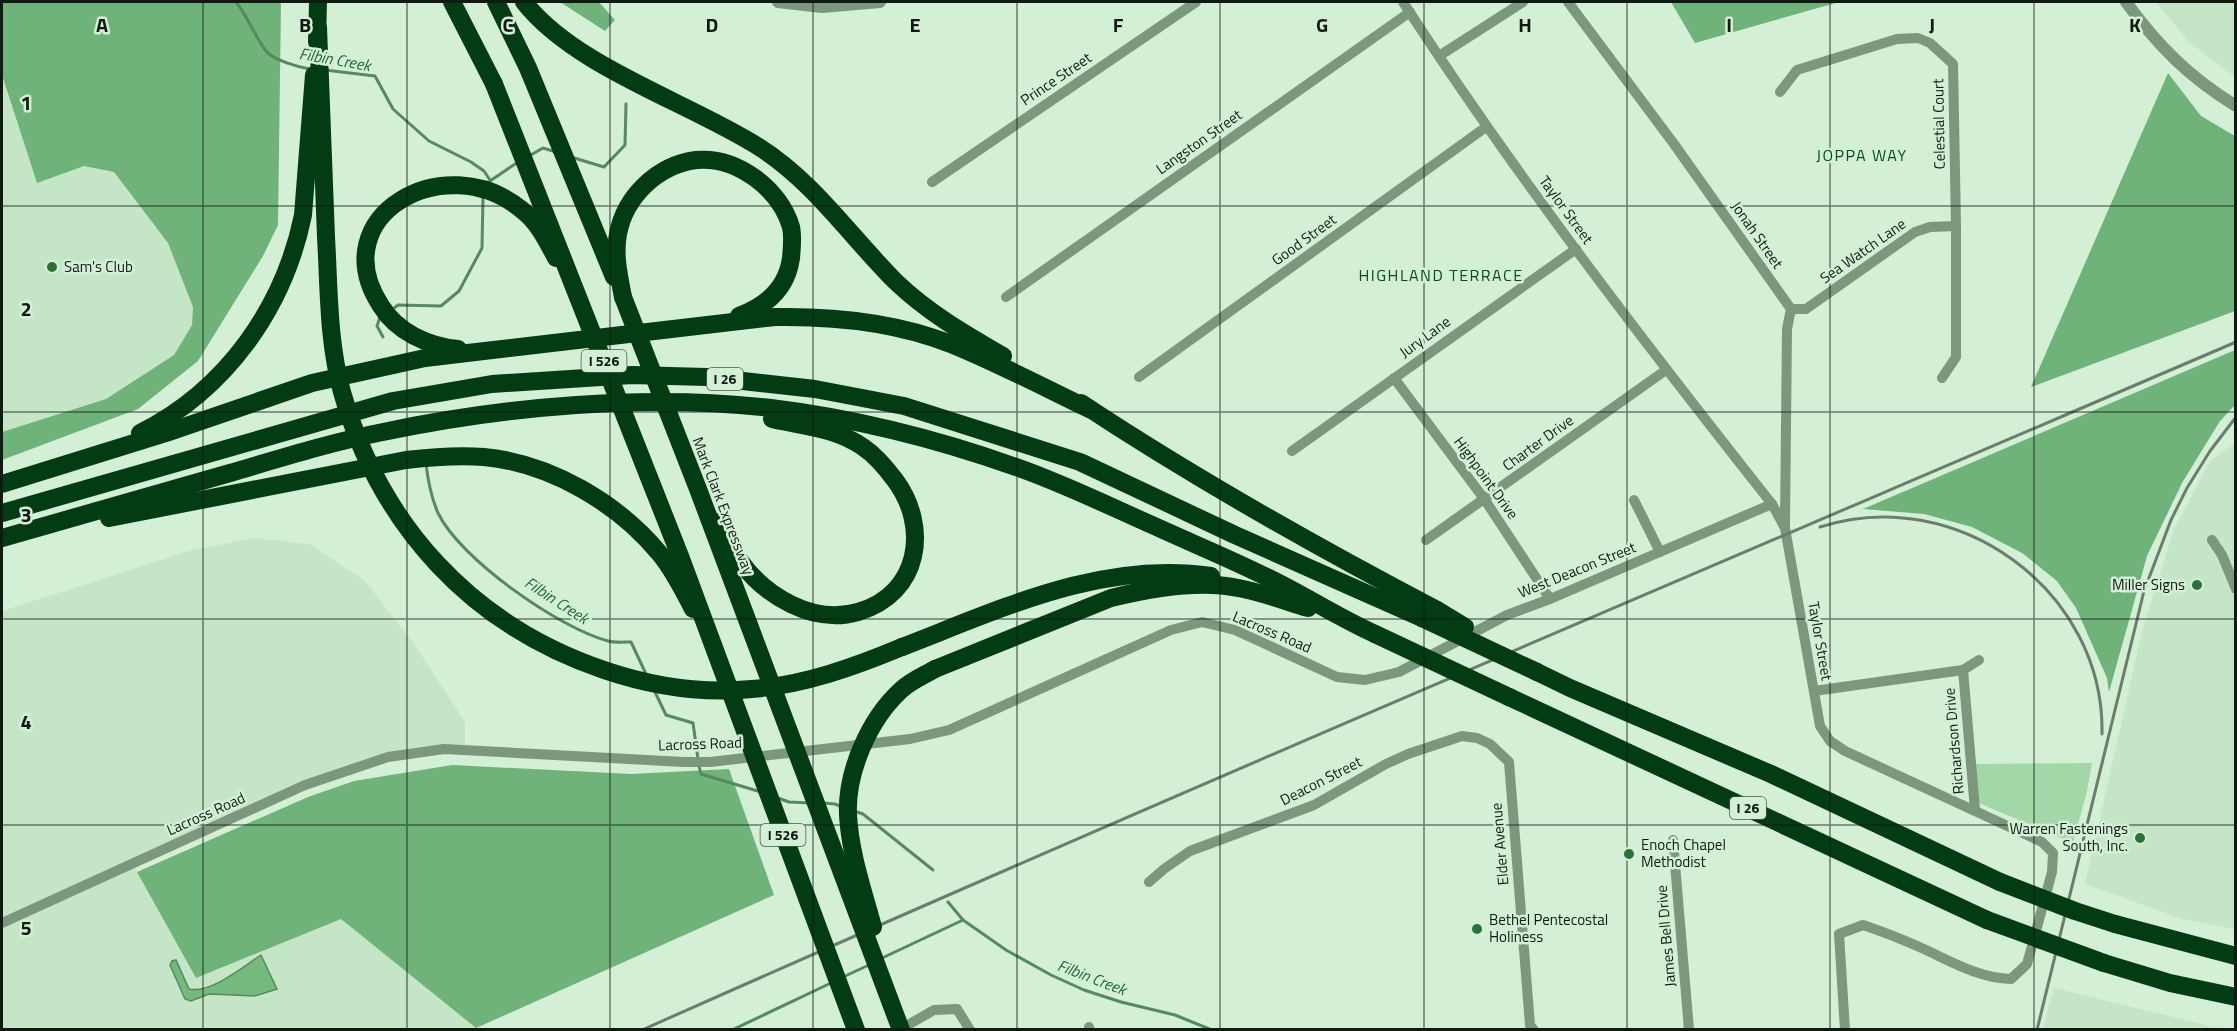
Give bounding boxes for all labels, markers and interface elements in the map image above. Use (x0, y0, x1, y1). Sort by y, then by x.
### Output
text: A (96, 9, 108, 40)
text: B (299, 9, 311, 40)
text: C (503, 9, 514, 40)
text: D (706, 9, 718, 40)
text: E (909, 9, 921, 40)
text: F (1113, 9, 1124, 40)
text: G (1316, 9, 1328, 40)
text: H (1518, 9, 1532, 40)
text: I (1726, 9, 1732, 40)
text: J (1929, 9, 1935, 40)
text: K (2129, 9, 2141, 40)
water label: Filbin Creek (297, 41, 374, 77)
street label: Prince Street (1016, 46, 1097, 111)
street label: Celestial Court (1926, 78, 1951, 170)
text: 1 (20, 87, 32, 118)
street label: Langston Street (1151, 103, 1247, 180)
district label: JOPPA WAY (1816, 143, 1908, 167)
street label: Taylor Street (1534, 171, 1600, 249)
street label: Jonah Street (1726, 196, 1790, 274)
street label: Good Street (1267, 208, 1341, 271)
street label: Sea Watch Lane (1815, 212, 1911, 289)
place label: Sam's Club (64, 255, 133, 278)
marker: Sam's Club (45, 260, 59, 274)
district label: HIGHLAND TERRACE (1358, 263, 1524, 287)
text: 2 (20, 293, 32, 324)
street label: Jury Lane (1394, 310, 1455, 363)
road number: I 526 (582, 350, 626, 372)
road number: I 26 (707, 368, 743, 390)
street label: Charter Drive (1497, 409, 1578, 476)
street label: Highpoint Drive (1448, 431, 1524, 524)
street label: Mark Clark Expressway (687, 433, 760, 578)
text: 3 (20, 499, 32, 530)
street label: West Deacon Street (1514, 535, 1640, 604)
water label: Filbin Creek (520, 570, 595, 631)
place label: Miller Signs (2112, 573, 2185, 596)
marker: Miller Signs (2190, 578, 2204, 592)
street label: Taylor Street (1802, 600, 1839, 683)
street label: Lacross Road (1229, 605, 1315, 659)
street label: Richardson Drive (1937, 687, 1970, 795)
text: 4 (20, 706, 32, 737)
street label: Lacross Road (658, 731, 742, 756)
street label: Deacon Street (1276, 750, 1366, 811)
street label: Lacross Road (163, 786, 249, 841)
road number: I 26 (1730, 797, 1766, 819)
street label: Elder Avenue (1484, 802, 1515, 886)
place label: Warren Fastenings South, Inc. (2009, 817, 2128, 857)
road number: I 526 (760, 824, 806, 846)
marker: Warren Fastenings South, Inc. (2133, 831, 2147, 845)
place label: Enoch Chapel Methodist (1641, 833, 1726, 873)
marker: Enoch Chapel Methodist (1622, 847, 1636, 861)
street label: James Bell Drive (1650, 884, 1681, 988)
place label: Bethel Pentecostal Holiness (1489, 908, 1608, 948)
text: 5 (20, 912, 32, 943)
marker: Bethel Pentecostal Holiness (1470, 922, 1484, 936)
water label: Filbin Creek (1054, 953, 1132, 1002)

